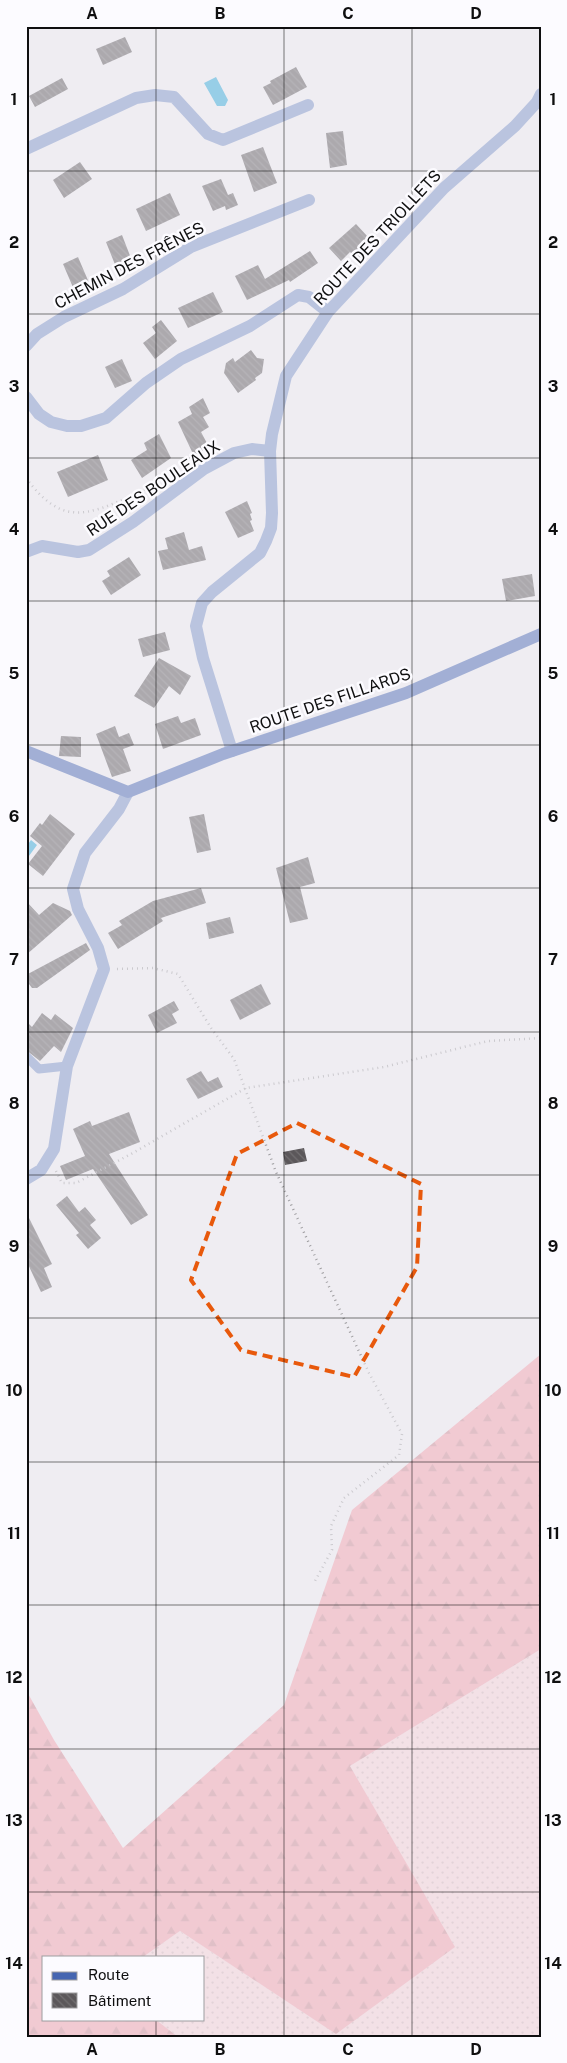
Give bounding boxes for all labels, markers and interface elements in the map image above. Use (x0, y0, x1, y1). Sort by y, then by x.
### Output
text: A (86, 4, 98, 23)
text: B (215, 4, 226, 23)
text: C (342, 4, 354, 23)
text: D (470, 4, 482, 23)
text: 1 (11, 90, 17, 109)
text: 1 (550, 90, 556, 109)
street label: ROUTE DES TRIOLLETS (310, 166, 445, 309)
street label: CHEMIN DES FRÊNES (51, 217, 207, 313)
text: 2 (9, 233, 19, 252)
text: 2 (548, 233, 558, 252)
text: 3 (9, 377, 19, 396)
text: 3 (548, 377, 558, 396)
street label: RUE DES BOULEAUX (83, 437, 224, 540)
text: 4 (9, 520, 20, 539)
text: 4 (548, 520, 559, 539)
text: 5 (9, 664, 20, 683)
street label: ROUTE DES FILLARDS (247, 664, 413, 737)
text: 5 (548, 664, 559, 683)
text: 6 (9, 807, 19, 826)
text: 6 (548, 807, 558, 826)
text: 7 (9, 950, 19, 969)
text: 7 (548, 950, 558, 969)
text: 8 (9, 1094, 20, 1113)
text: 8 (548, 1094, 559, 1113)
text: 9 (9, 1237, 19, 1256)
text: 9 (548, 1237, 558, 1256)
text: 10 (5, 1381, 23, 1400)
text: 10 (544, 1381, 562, 1400)
text: 11 (7, 1524, 21, 1543)
text: 11 (546, 1524, 560, 1543)
text: 12 (5, 1668, 23, 1687)
text: 12 (544, 1668, 562, 1687)
text: 13 (5, 1811, 23, 1830)
text: 13 (544, 1811, 562, 1830)
text: 14 (5, 1954, 23, 1973)
text: 14 (544, 1954, 562, 1973)
legend (42, 1956, 205, 2020)
text: Route (88, 1966, 129, 1983)
text: Bâtiment (88, 1992, 151, 2009)
text: A (86, 2040, 98, 2059)
text: B (215, 2040, 226, 2059)
text: C (342, 2040, 354, 2059)
text: D (470, 2040, 482, 2059)

